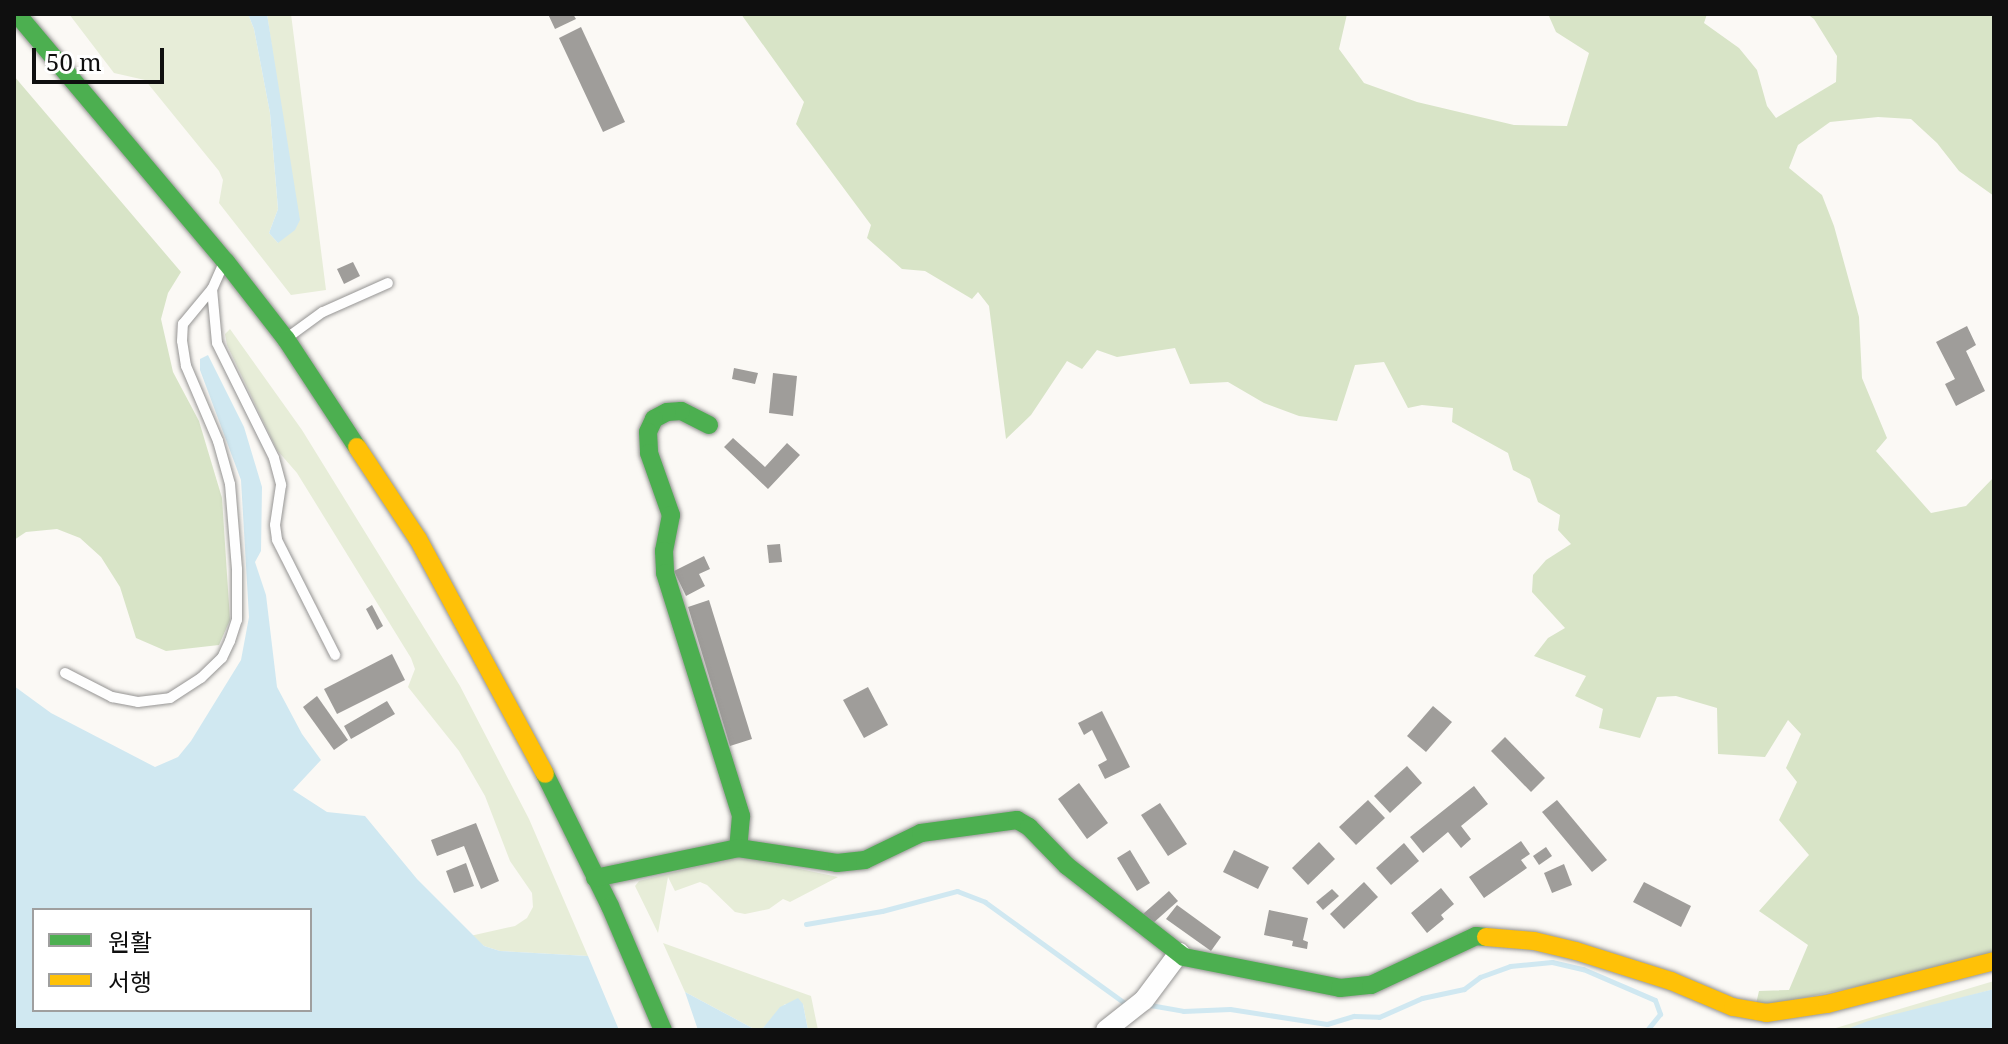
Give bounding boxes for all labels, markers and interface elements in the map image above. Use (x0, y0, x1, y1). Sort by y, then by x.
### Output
scale bar (36, 32, 168, 82)
text: 50 m (46, 45, 102, 78)
legend (32, 908, 312, 1012)
text: 원활 (108, 925, 152, 958)
text: 서행 (108, 965, 152, 998)

